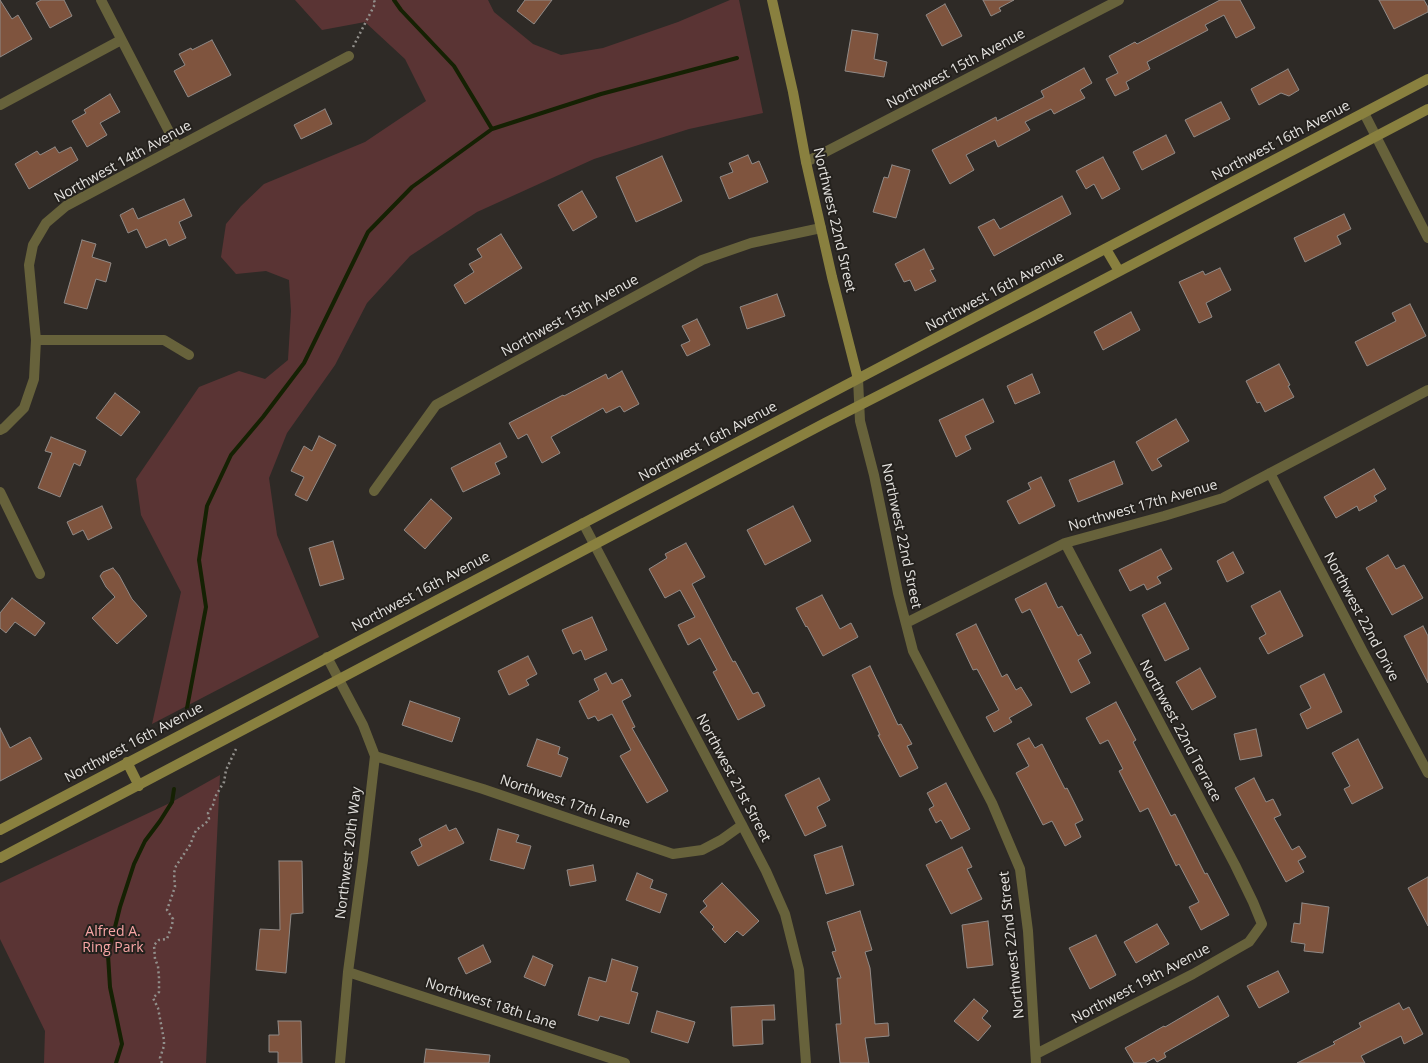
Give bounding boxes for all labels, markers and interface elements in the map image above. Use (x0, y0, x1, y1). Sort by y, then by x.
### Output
street label: Northwest 15th Avenue (884, 25, 1028, 113)
street label: Northwest 16th Avenue (1209, 97, 1353, 185)
street label: Northwest 14th Avenue (51, 117, 195, 207)
street label: Northwest 22nd Street (809, 146, 859, 294)
street label: Northwest 16th Avenue (923, 248, 1067, 336)
street label: Northwest 15th Avenue (498, 271, 642, 361)
street label: Northwest 16th Avenue (636, 398, 780, 486)
street label: Northwest 22nd Street (877, 462, 925, 610)
street label: Northwest 17th Avenue (1067, 477, 1219, 535)
street label: Northwest 16th Avenue (349, 548, 493, 636)
street label: Northwest 22nd Drive (1320, 550, 1402, 684)
street label: Northwest 22nd Terrace (1135, 657, 1225, 805)
street label: Northwest 16th Avenue (62, 699, 206, 787)
street label: Northwest 21st Street (692, 711, 774, 845)
street label: Northwest 17th Lane (497, 772, 633, 832)
street label: Northwest 20th Way (333, 786, 365, 920)
street label: Northwest 22nd Street (996, 870, 1028, 1020)
park label: Alfred A. Ring Park (82, 924, 144, 956)
street label: Northwest 19th Avenue (1069, 940, 1213, 1028)
street label: Northwest 18th Lane (423, 975, 559, 1033)

